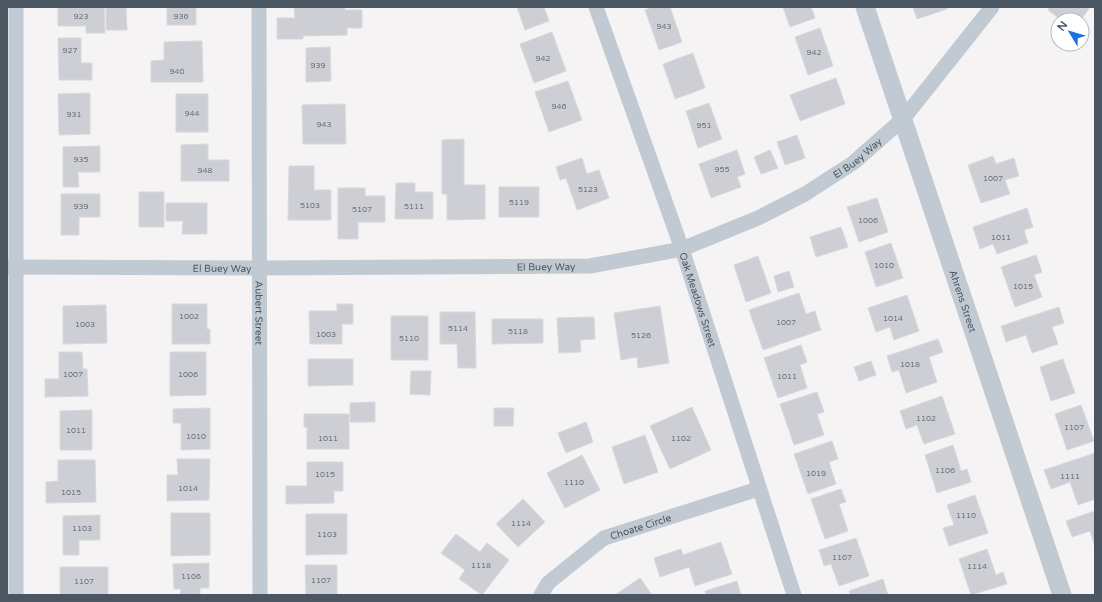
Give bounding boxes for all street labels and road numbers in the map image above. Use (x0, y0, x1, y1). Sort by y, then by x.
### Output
street label: El Buey Way (831, 135, 885, 181)
street label: Oak Meadows Street (676, 251, 718, 349)
street label: El Buey Way (517, 261, 576, 273)
street label: El Buey Way (193, 263, 252, 275)
street label: Ahrens Street (947, 269, 979, 334)
street label: Aubert Street (252, 281, 265, 345)
street label: Choate Circle (609, 512, 673, 543)

